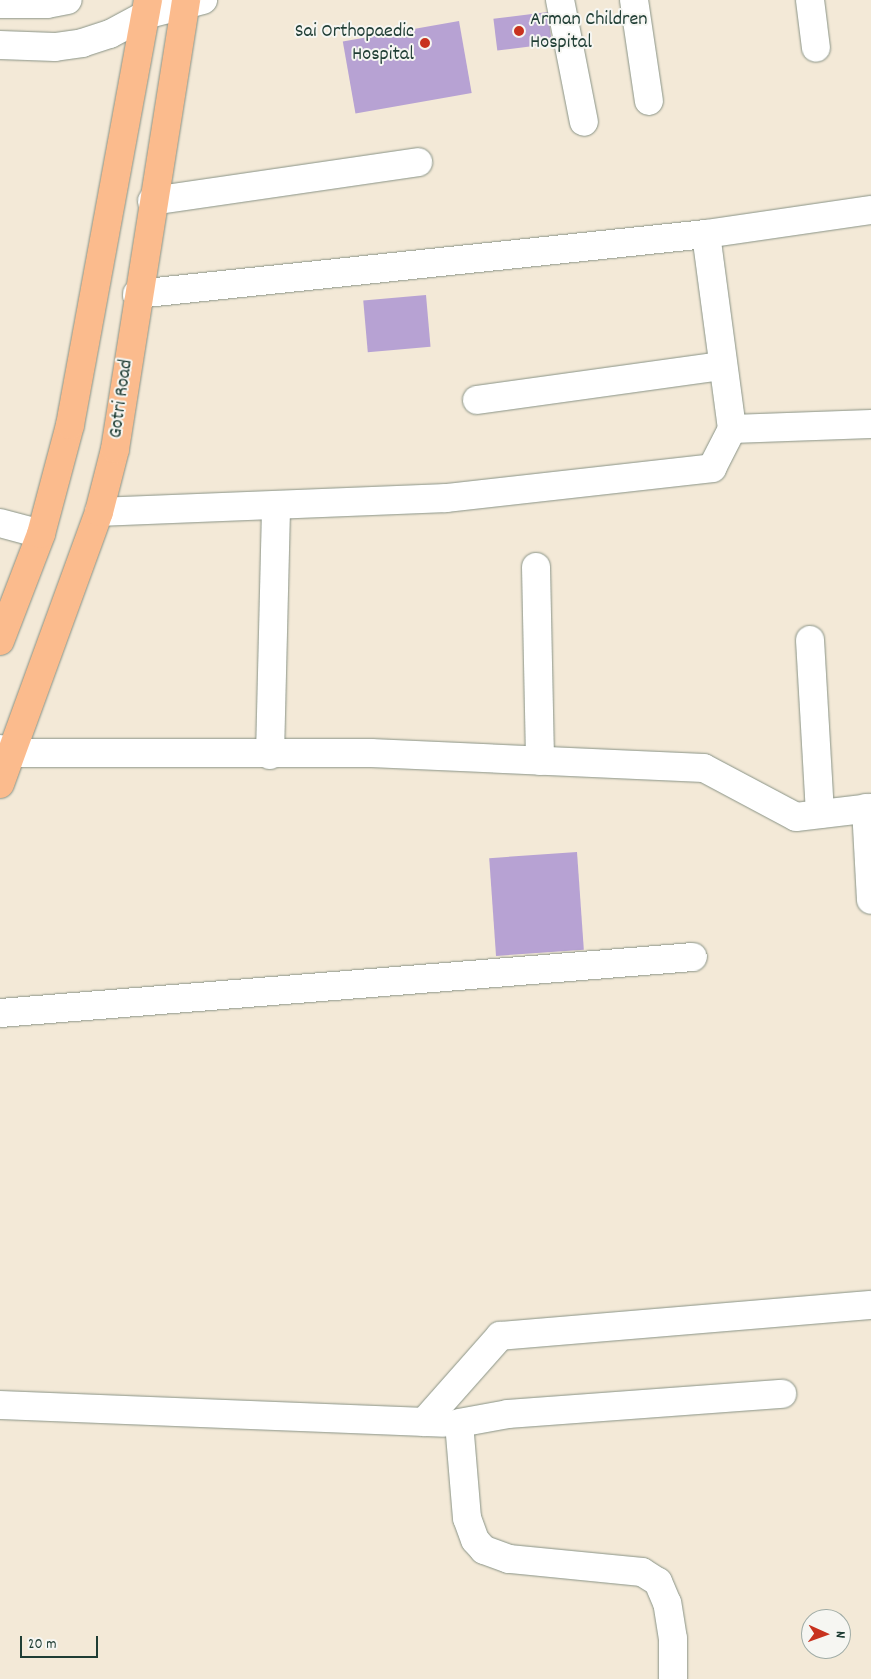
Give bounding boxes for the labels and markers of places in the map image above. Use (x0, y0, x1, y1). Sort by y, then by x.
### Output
place label: Arman Children Hospital (530, 8, 648, 55)
place label: Sai Orthopaedic Hospital (295, 20, 414, 67)
marker: Arman Children Hospital (512, 24, 526, 38)
marker: Sai Orthopaedic Hospital (418, 36, 432, 50)

